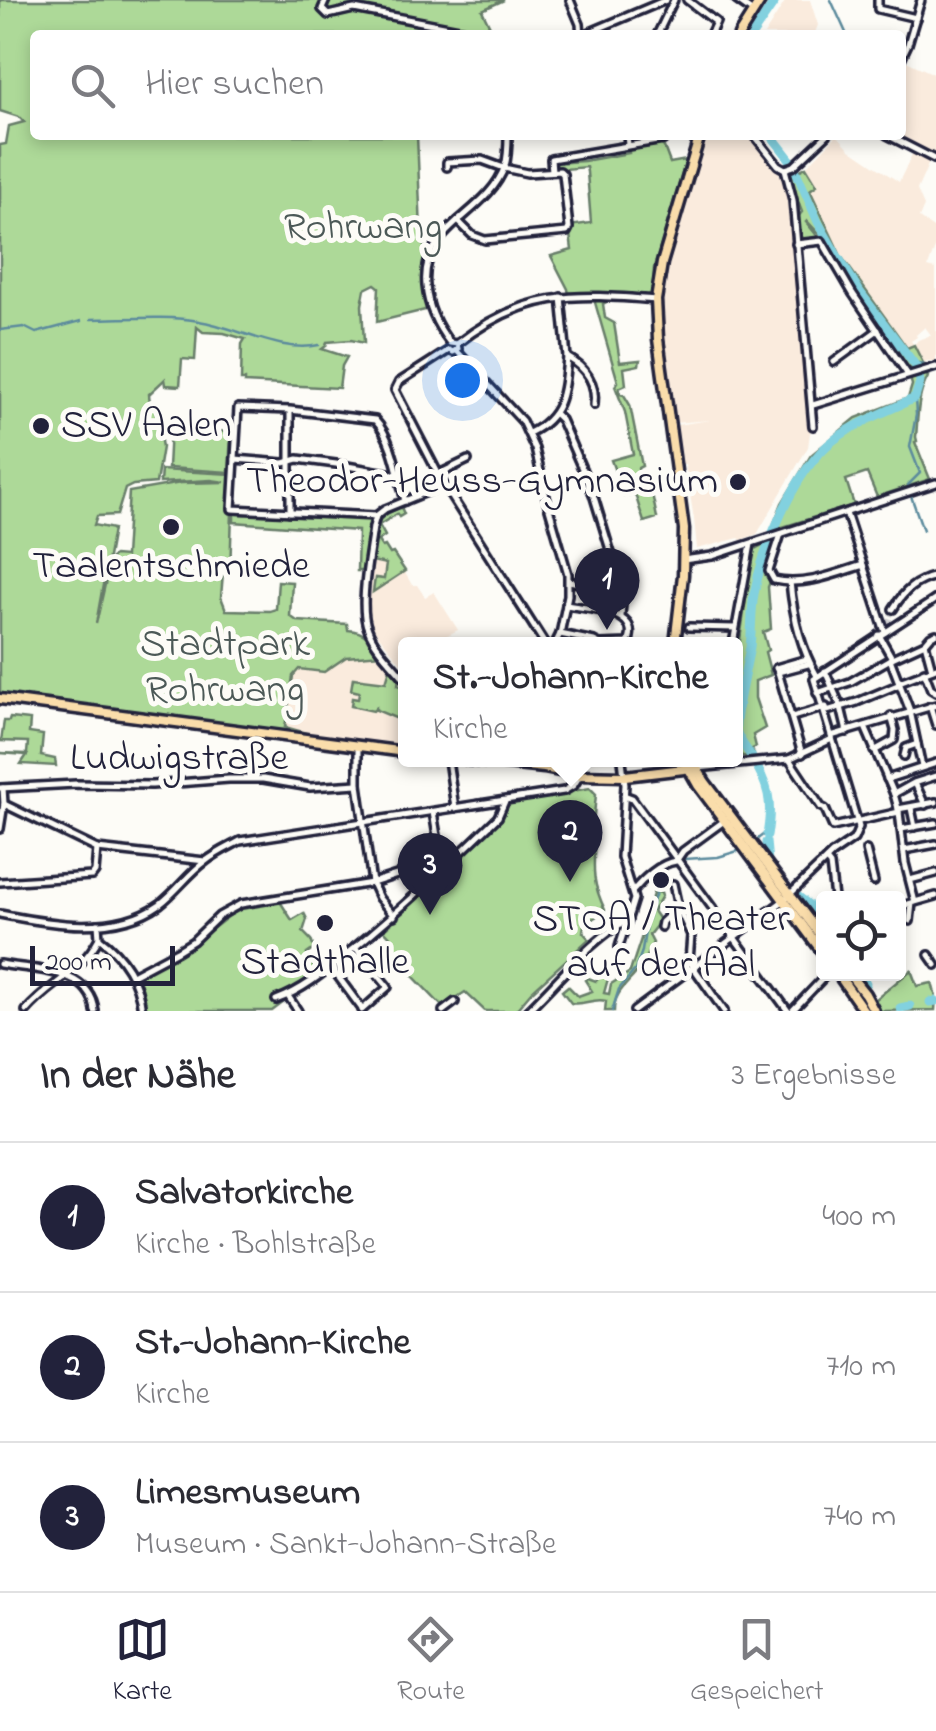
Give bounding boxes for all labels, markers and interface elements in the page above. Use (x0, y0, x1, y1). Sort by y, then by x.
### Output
search box (30, 30, 906, 140)
text: Hier suchen (145, 57, 324, 113)
icon: search (65, 58, 120, 113)
park label: Rohrwang (284, 199, 442, 258)
your location (437, 355, 488, 406)
place label: SSV Aalen (61, 397, 232, 456)
marker: SSV Aalen (30, 415, 52, 437)
place label: Theodor-Heuss-Gymnasium (246, 453, 718, 512)
marker: Theodor-Heuss-Gymnasium (727, 471, 749, 493)
marker: Taalentschmiede (160, 516, 182, 538)
place label: Taalentschmiede (32, 538, 310, 597)
pin: 1 (574, 548, 640, 630)
park label: Stadtpark Rohrwang (140, 616, 310, 721)
popup (398, 637, 743, 767)
text: St.-Johann-Kirche (433, 651, 708, 707)
text: Kirche (433, 707, 508, 754)
street label: Ludwigstraße (70, 730, 288, 789)
pin: 2 (538, 800, 602, 882)
pin: 3 (398, 832, 462, 915)
marker: STOA / Theater auf der Aal (650, 869, 672, 891)
place label: STOA / Theater auf der Aal (532, 891, 790, 996)
map controls (816, 891, 906, 981)
button: locate (816, 891, 906, 981)
marker: Stadthalle (314, 912, 336, 934)
place label: Stadthalle (241, 934, 409, 993)
scale bar (30, 941, 175, 986)
text: 200 m (45, 943, 112, 984)
text: In der Nähe (40, 1046, 235, 1107)
text: 3 Ergebnisse (731, 1053, 896, 1100)
text: Salvatorkirche (135, 1166, 353, 1222)
text: 1 (67, 1194, 78, 1241)
text: 400 m (822, 1194, 896, 1241)
text: Kirche · Bohlstraße (135, 1222, 376, 1269)
text: St.-Johann-Kirche (135, 1316, 411, 1372)
text: 2 (65, 1344, 80, 1391)
text: 710 m (826, 1344, 896, 1391)
text: Kirche (135, 1372, 210, 1419)
text: Limesmuseum (135, 1466, 360, 1522)
text: 3 (66, 1494, 79, 1541)
text: 740 m (823, 1494, 896, 1541)
text: Museum · Sankt-Johann-Straße (135, 1522, 556, 1569)
tab: Karte (113, 1612, 172, 1713)
tab: Route (397, 1612, 465, 1713)
tab: Gespeichert (690, 1612, 823, 1713)

